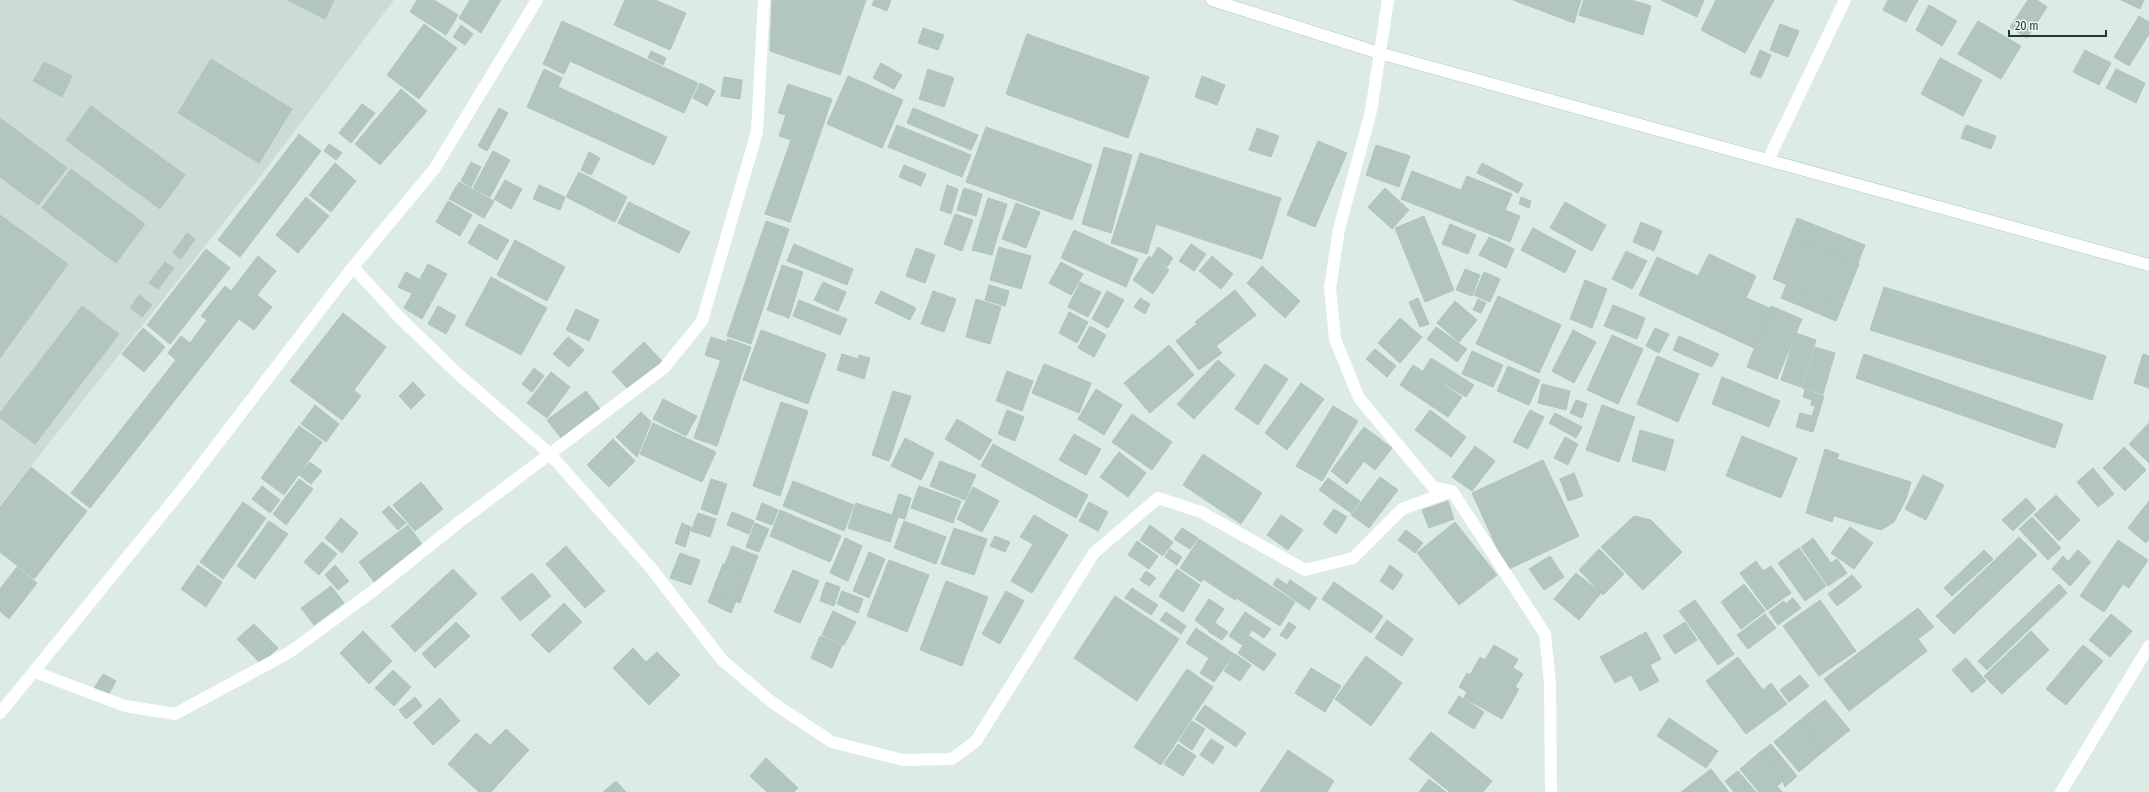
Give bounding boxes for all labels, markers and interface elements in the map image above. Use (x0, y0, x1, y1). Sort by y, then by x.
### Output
scale bar (2009, 12, 2106, 38)
text: 20 m (2015, 19, 2039, 33)

